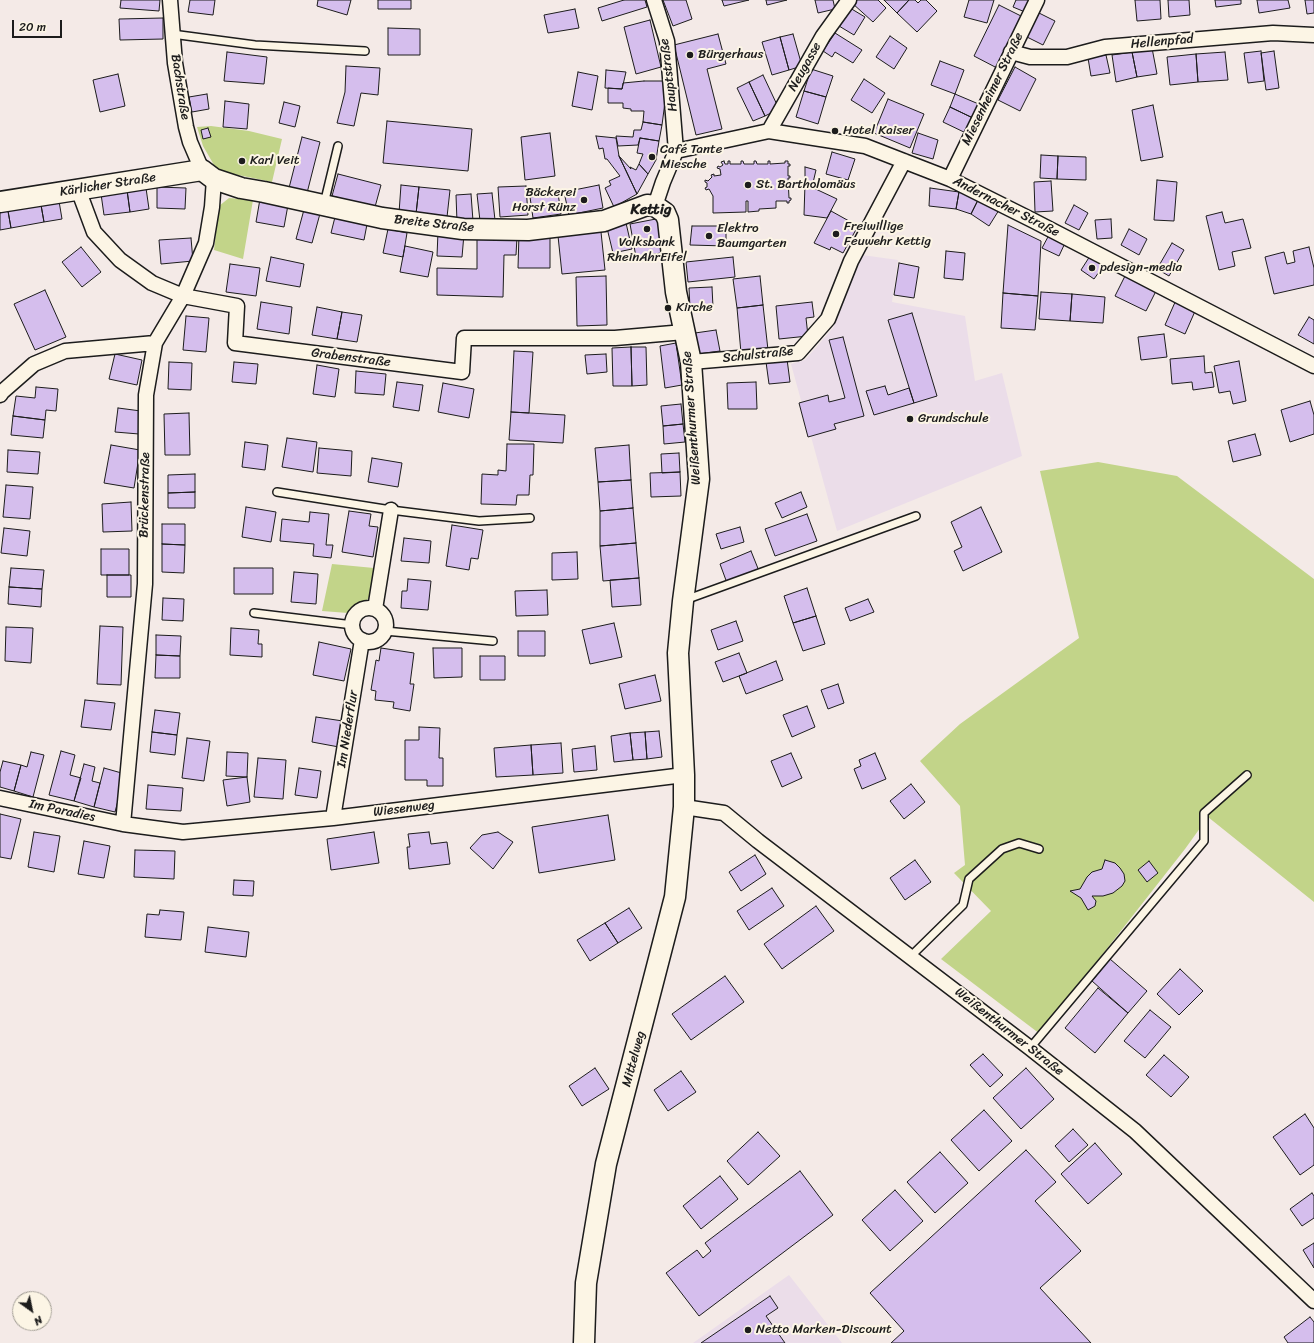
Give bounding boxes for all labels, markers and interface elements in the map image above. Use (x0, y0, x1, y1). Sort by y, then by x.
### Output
scale bar (14, 12, 64, 38)
text: 20 m (19, 16, 46, 38)
street label: Miesenheimer Straße (959, 30, 1027, 148)
street label: Hellenpfad (1130, 31, 1194, 53)
street label: Hauptstraße (657, 37, 681, 113)
street label: Neugasse (785, 40, 825, 94)
place label: Bürgerhaus (698, 47, 763, 63)
marker: Bürgerhaus (685, 50, 695, 60)
street label: Bachstraße (167, 53, 193, 121)
place label: Hotel Kaiser (843, 123, 914, 139)
marker: Hotel Kaiser (830, 126, 840, 136)
place label: Café Tante Miesche (660, 142, 722, 173)
marker: Café Tante Miesche (647, 152, 657, 162)
place label: Karl Veit (250, 153, 299, 169)
marker: Karl Veit (237, 156, 247, 166)
street label: Kärlicher Straße (59, 170, 157, 200)
street label: Andernacher Straße (950, 173, 1062, 241)
place label: St. Bartholomäus (756, 177, 855, 193)
marker: St. Bartholomäus (743, 180, 753, 190)
place label: Bäckerei Horst Rünz (512, 185, 576, 216)
marker: Bäckerei Horst Rünz (579, 195, 589, 205)
district label: Kettig (631, 201, 671, 219)
street label: Breite Straße (393, 212, 475, 236)
place label: Freiwillige Feuwehr Kettig (844, 219, 931, 250)
place label: Elektro Baumgarten (717, 221, 786, 252)
marker: Volksbank RheinAhrEifel (642, 224, 652, 234)
marker: Freiwillige Feuwehr Kettig (831, 229, 841, 239)
marker: Elektro Baumgarten (704, 231, 714, 241)
place label: Volksbank RheinAhrEifel (607, 235, 687, 266)
place label: pdesign-media (1100, 260, 1182, 276)
marker: pdesign-media (1087, 263, 1097, 273)
place label: Kirche (676, 300, 713, 316)
marker: Kirche (663, 303, 673, 313)
street label: Schulstraße (722, 344, 794, 366)
street label: Grabenstraße (310, 345, 392, 371)
street label: Weißenthurmer Straße (680, 351, 704, 485)
place label: Grundschule (918, 411, 988, 427)
marker: Grundschule (905, 414, 915, 424)
street label: Brückenstraße (136, 452, 154, 538)
street label: Im Niederflur (334, 689, 362, 769)
street label: Im Paradies (27, 796, 97, 826)
street label: Wiesenweg (372, 797, 436, 821)
street label: Weißenthurmer Straße (951, 985, 1067, 1079)
street label: Mittelweg (619, 1029, 649, 1089)
north arrow (12, 1291, 52, 1331)
text: N (30, 1311, 47, 1331)
place label: Netto Marken-Discount (756, 1322, 892, 1338)
marker: Netto Marken-Discount (743, 1325, 753, 1335)

